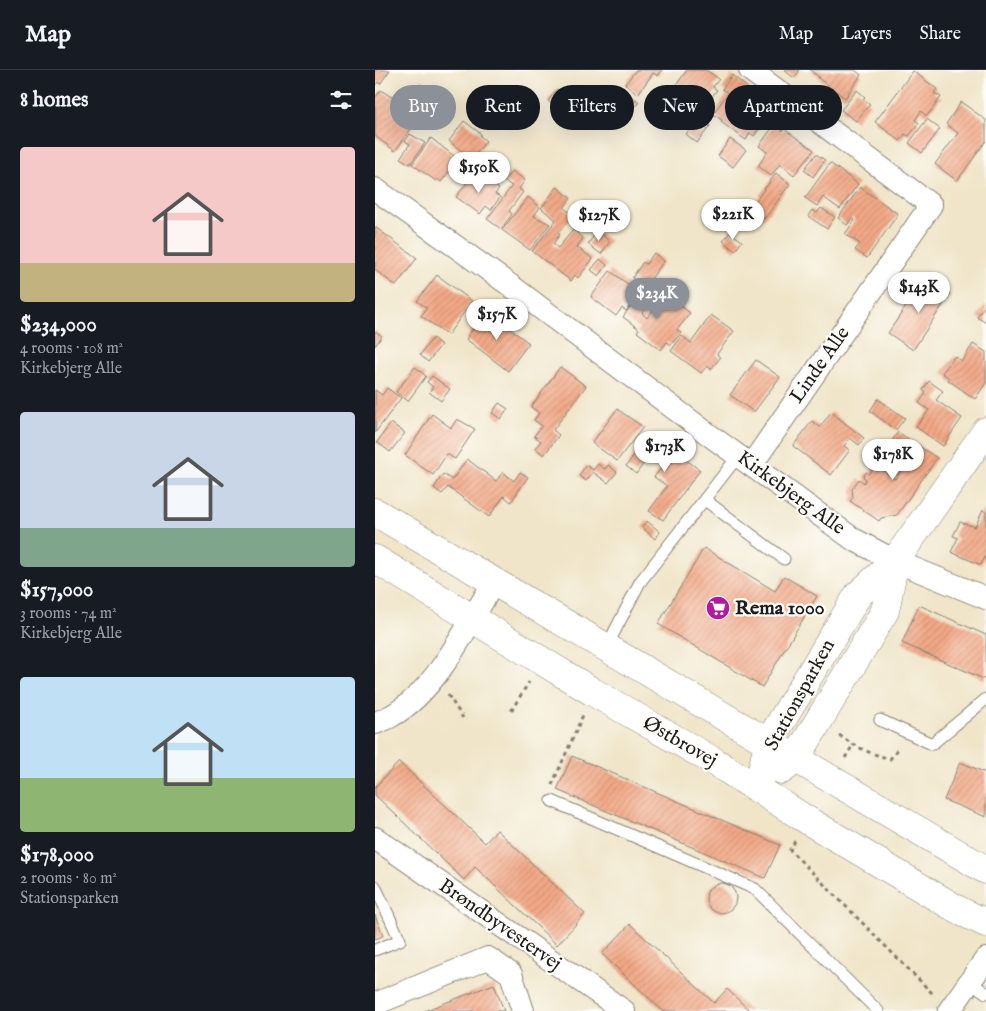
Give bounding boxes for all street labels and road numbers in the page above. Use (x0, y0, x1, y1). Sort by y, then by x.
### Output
street label: Linde Alle (785, 322, 855, 408)
street label: Kirkebjerg Alle (732, 445, 850, 541)
street label: Stationsparken (759, 635, 841, 755)
street label: Østbrovej (638, 711, 722, 773)
street label: Brøndbyvestervej (434, 873, 566, 977)

